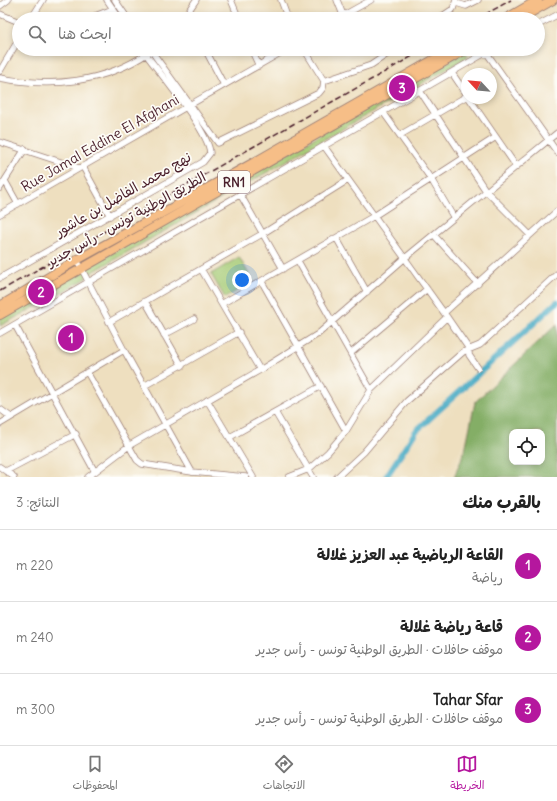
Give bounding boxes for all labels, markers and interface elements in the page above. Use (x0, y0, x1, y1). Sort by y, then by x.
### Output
search box (12, 12, 545, 56)
icon: search (26, 23, 48, 45)
text: ابحث هنا (58, 24, 112, 43)
north arrow (461, 68, 497, 104)
pin: 3 (389, 73, 415, 103)
street label: Rue Jamal Eddine El Afghani (18, 90, 182, 196)
street label: نهج محمد الفاضل بن عاشور (51, 148, 195, 242)
street label: الطريق الوطنية تونس - رأس جدير (42, 168, 209, 271)
road number: RN1 (218, 171, 250, 193)
your location (232, 270, 252, 290)
pin: 2 (28, 277, 54, 307)
pin: 1 (58, 323, 84, 353)
map controls (509, 429, 545, 465)
button: locate (509, 429, 545, 465)
text: بالقرب منك (462, 491, 541, 513)
text: النتائج: 3 (16, 494, 59, 511)
text: القاعة الرياضية عبد العزيز غلالة (317, 545, 503, 564)
text: 220 m (16, 557, 53, 574)
text: 1 (525, 557, 531, 574)
text: رياضة (472, 569, 503, 586)
text: قاعة رياضة غلالة (400, 617, 503, 636)
text: 240 m (16, 629, 54, 646)
text: 2 (524, 629, 532, 646)
text: موقف حافلات · الطريق الوطنية تونس - رأس جدير (256, 641, 503, 658)
text: Tahar Sfar (433, 690, 503, 709)
text: 300 m (16, 701, 55, 718)
text: 3 (524, 701, 532, 718)
text: موقف حافلات · الطريق الوطنية تونس - رأس جدير (256, 710, 503, 727)
tab: المحفوظات (73, 753, 118, 795)
tab: الاتجاهات (263, 753, 305, 795)
tab: الخريطة (450, 753, 485, 795)

